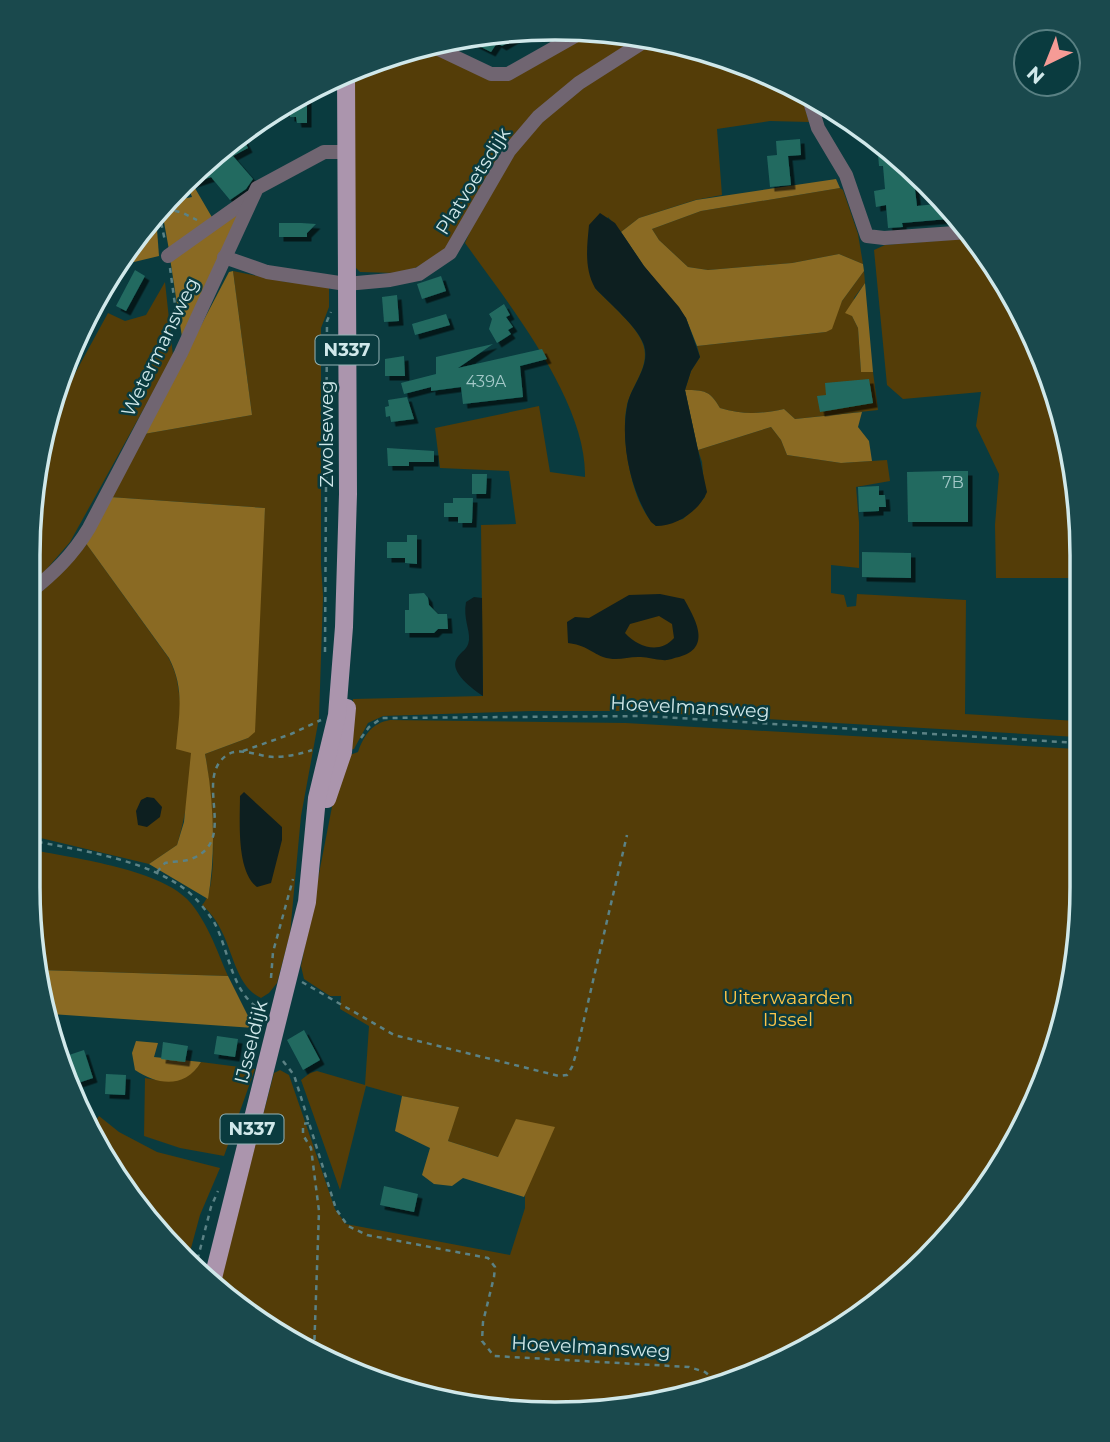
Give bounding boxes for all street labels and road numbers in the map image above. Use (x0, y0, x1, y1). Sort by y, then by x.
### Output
street label: Platvoetsdijk (431, 122, 516, 239)
street label: Wetermansweg (116, 274, 204, 420)
road number: N337 (316, 336, 378, 364)
street label: Zwolseweg (315, 381, 338, 488)
street label: Hoevelmansweg (610, 691, 770, 723)
street label: IJsseldijk (230, 997, 273, 1086)
road number: N337 (220, 1114, 284, 1144)
street label: Hoevelmansweg (511, 1331, 671, 1363)

